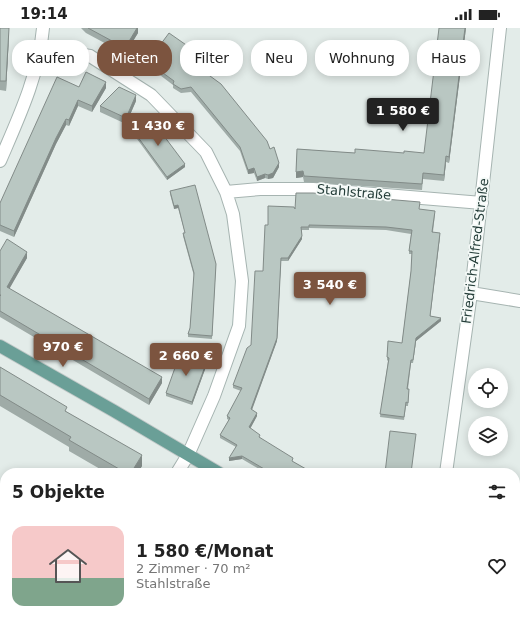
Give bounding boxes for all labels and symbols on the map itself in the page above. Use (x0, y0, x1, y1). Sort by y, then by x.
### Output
pin: 1 580 € (366, 98, 440, 132)
pin: 1 430 € (121, 113, 195, 147)
street label: Friedrich-Alfred-Straße (459, 177, 491, 325)
street label: Stahlstraße (316, 181, 392, 203)
pin: 3 540 € (293, 272, 367, 306)
pin: 970 € (35, 334, 91, 368)
pin: 2 660 € (149, 343, 223, 377)

